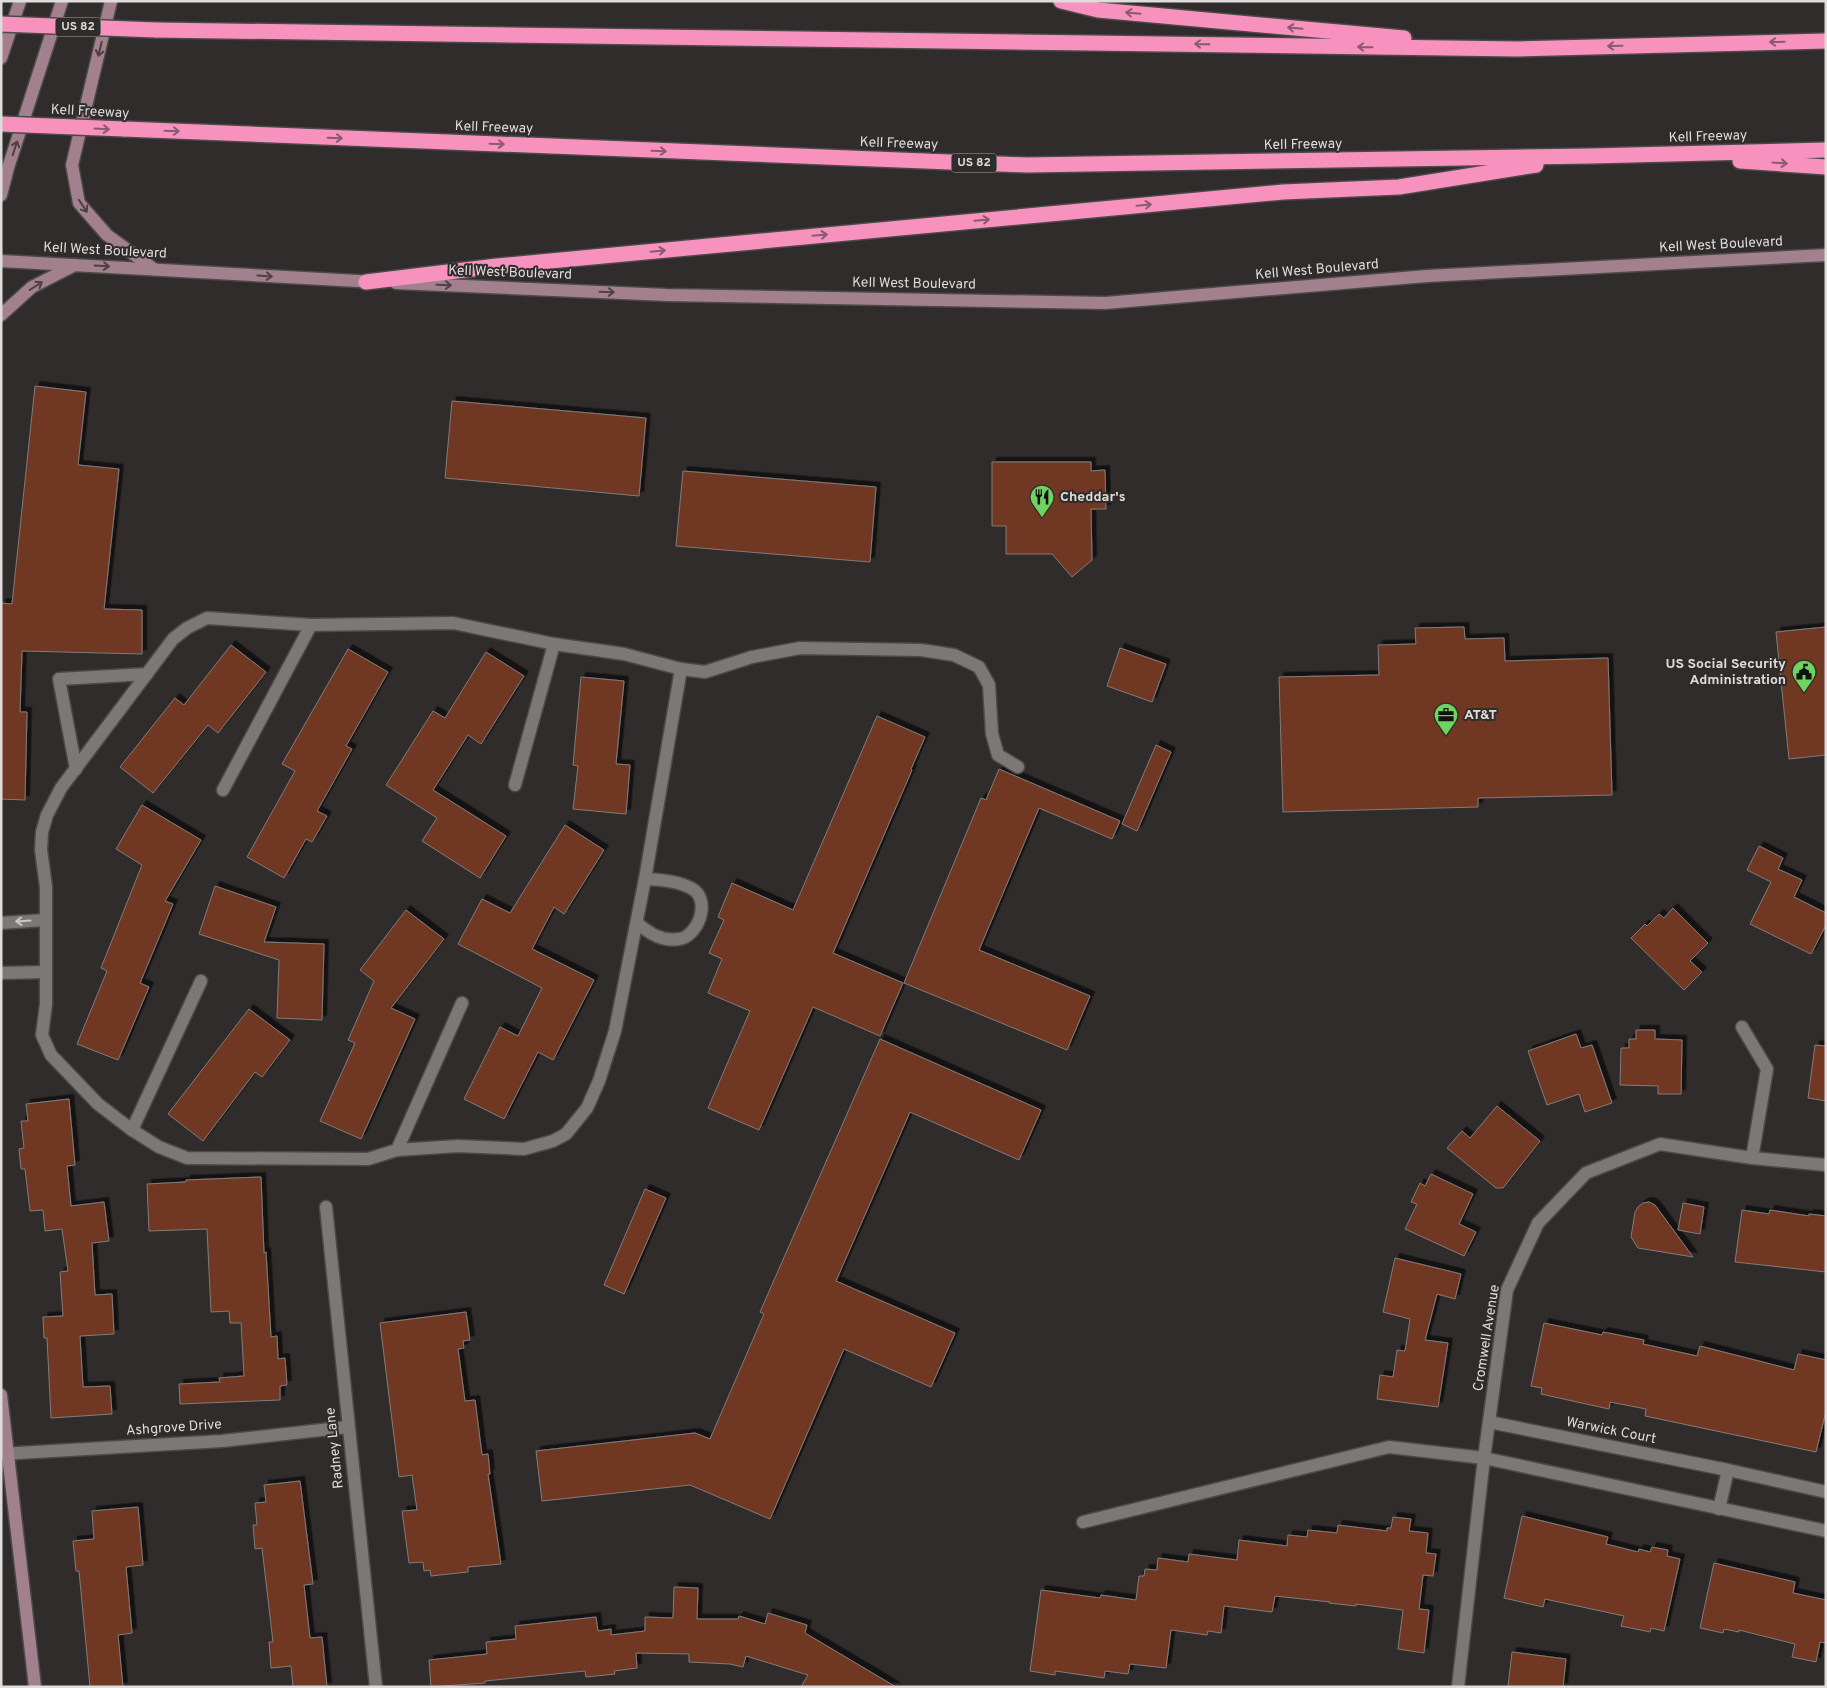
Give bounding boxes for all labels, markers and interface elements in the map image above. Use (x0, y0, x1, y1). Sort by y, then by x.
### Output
one-way arrow (1126, 8, 1142, 18)
road number: US 82 (56, 18, 100, 36)
one-way arrow (1287, 23, 1303, 33)
one-way arrow (1769, 37, 1786, 47)
one-way arrow (95, 40, 104, 56)
one-way arrow (1194, 40, 1210, 49)
one-way arrow (1357, 42, 1373, 52)
one-way arrow (1607, 42, 1623, 51)
street label: Kell Freeway (50, 101, 130, 123)
street label: Kell Freeway (454, 118, 534, 138)
one-way arrow (94, 124, 110, 133)
one-way arrow (164, 127, 180, 136)
street label: Kell Freeway (1668, 127, 1748, 147)
one-way arrow (326, 133, 342, 143)
street label: Kell Freeway (859, 134, 939, 154)
street label: Kell Freeway (1263, 136, 1343, 154)
one-way arrow (489, 140, 505, 149)
one-way arrow (10, 141, 20, 157)
one-way arrow (651, 146, 667, 155)
road number: US 82 (952, 154, 996, 172)
one-way arrow (1772, 159, 1788, 168)
one-way arrow (78, 199, 89, 213)
one-way arrow (1135, 200, 1151, 210)
one-way arrow (974, 215, 990, 225)
one-way arrow (812, 231, 828, 240)
street label: Kell West Boulevard (1659, 233, 1783, 257)
street label: Kell West Boulevard (43, 239, 167, 263)
one-way arrow (650, 246, 666, 256)
street label: Kell West Boulevard (1255, 256, 1379, 284)
one-way arrow (94, 261, 110, 270)
street label: Kell West Boulevard (448, 262, 572, 284)
one-way arrow (256, 271, 272, 280)
street label: Kell West Boulevard (852, 274, 976, 294)
one-way arrow (28, 280, 42, 290)
one-way arrow (436, 281, 452, 290)
one-way arrow (598, 288, 614, 297)
restaurant icon: Cheddar's (1029, 484, 1055, 518)
place label: Cheddar's (1060, 489, 1126, 506)
place label: US Social Security Administration (1666, 656, 1786, 689)
public building icon: US Social Security Administration (1791, 659, 1817, 693)
office icon: AT&T (1433, 702, 1459, 736)
place label: AT&T (1464, 707, 1497, 724)
one-way arrow (16, 917, 32, 926)
street label: Cromwell Avenue (1470, 1283, 1504, 1393)
street label: Radney Lane (322, 1407, 348, 1489)
street label: Warwick Court (1564, 1414, 1658, 1448)
street label: Ashgrove Drive (126, 1416, 222, 1440)

